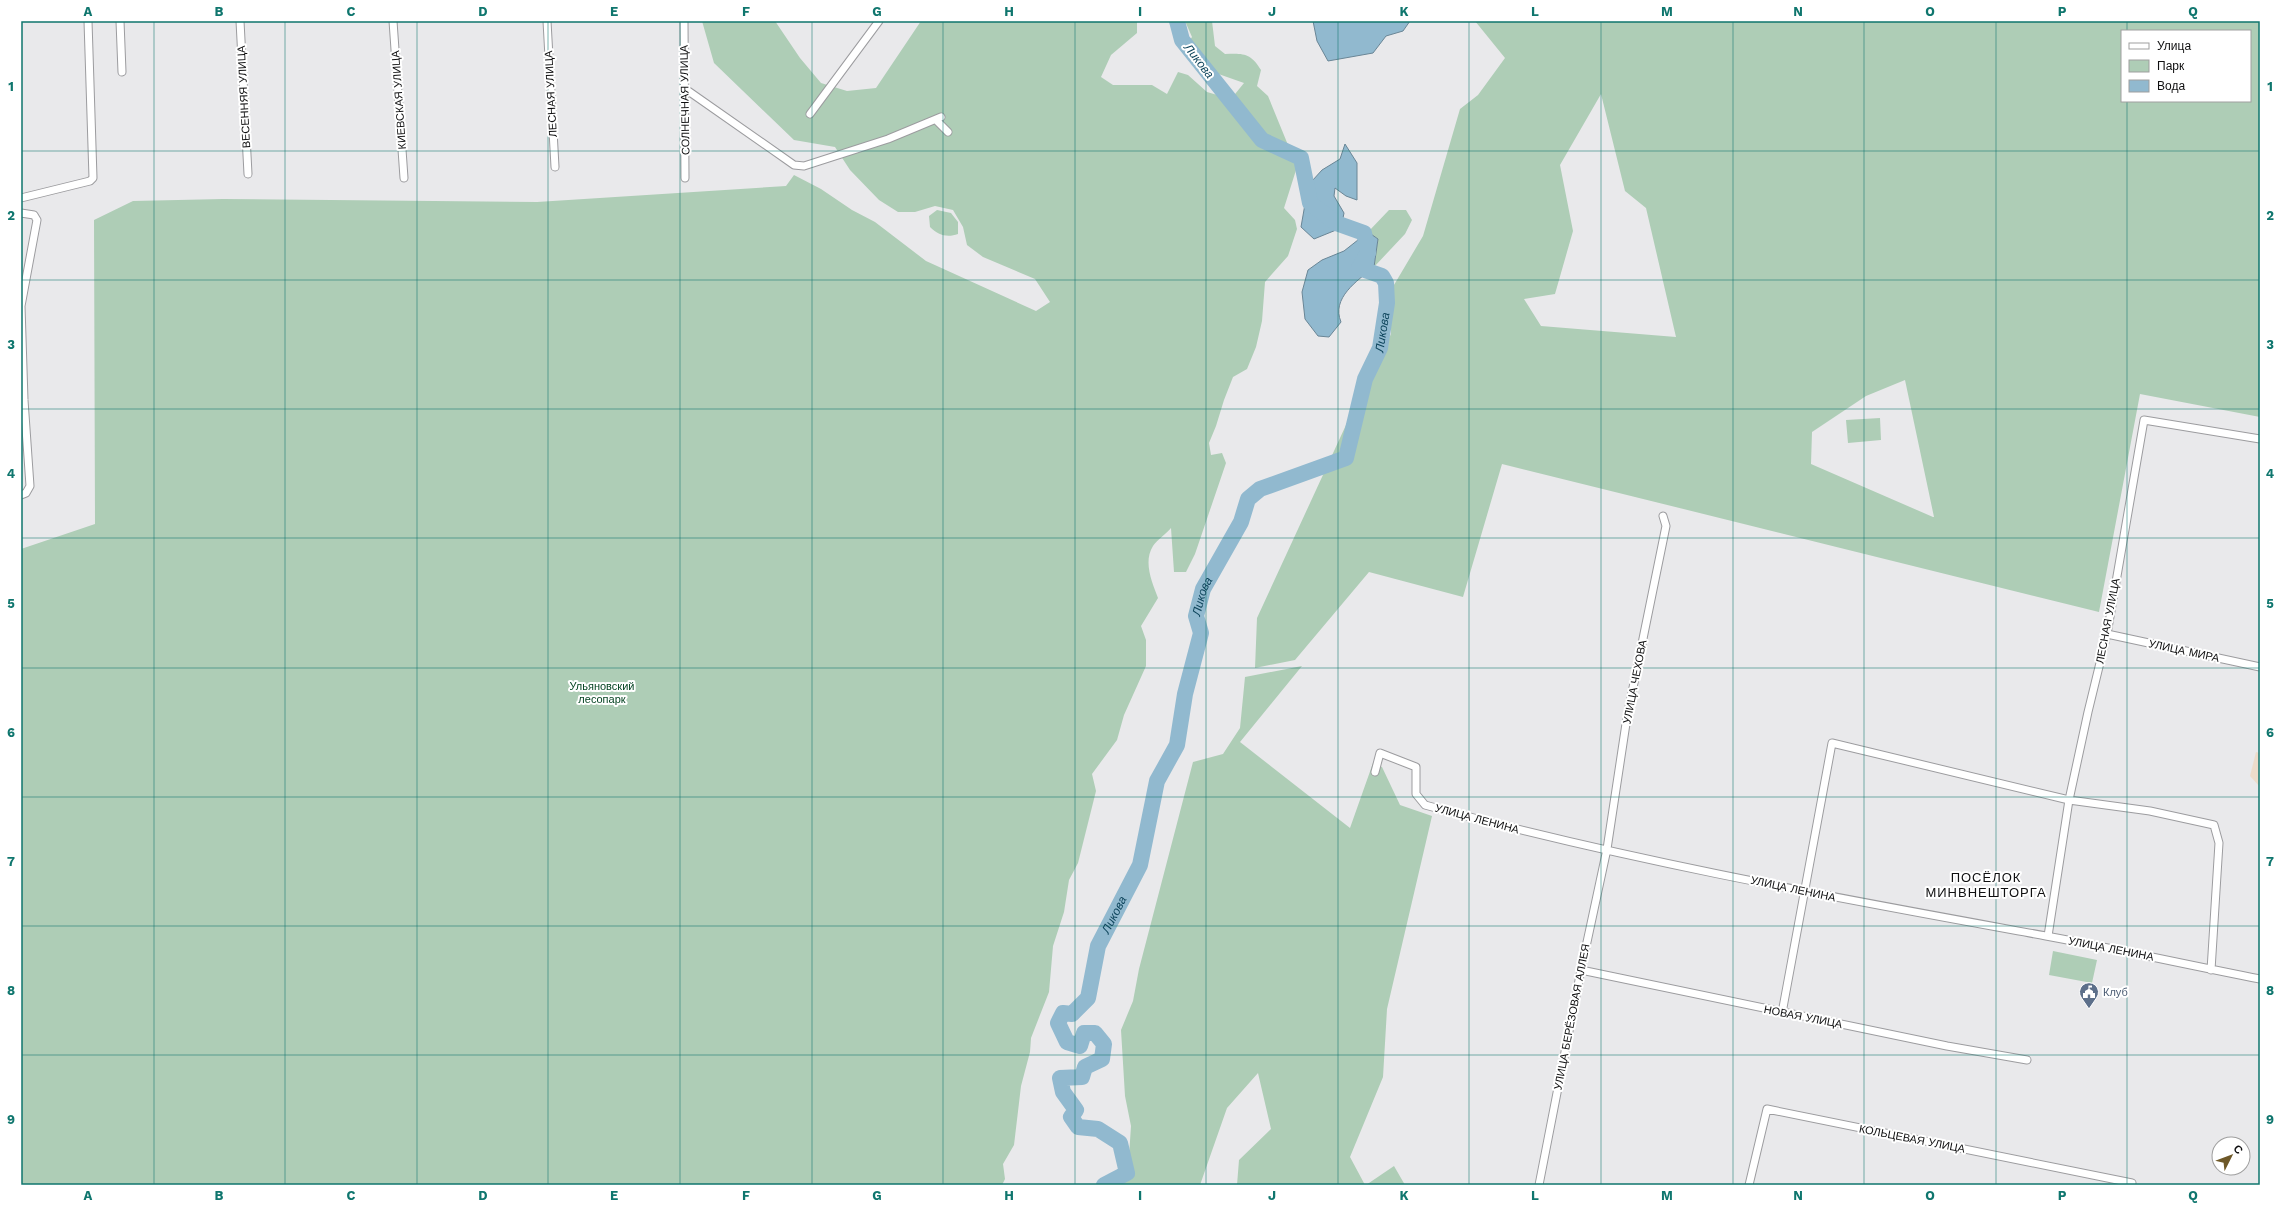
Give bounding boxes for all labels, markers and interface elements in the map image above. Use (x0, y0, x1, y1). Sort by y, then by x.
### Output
text: A (84, 4, 93, 19)
text: B (215, 4, 224, 19)
text: C (347, 4, 356, 19)
text: D (478, 4, 488, 19)
text: E (610, 4, 618, 19)
text: F (742, 4, 750, 19)
text: G (872, 4, 882, 19)
text: H (1004, 4, 1014, 19)
text: I (1138, 4, 1142, 19)
text: J (1268, 4, 1276, 19)
text: K (1399, 4, 1409, 19)
text: L (1531, 4, 1539, 19)
text: M (1661, 4, 1673, 19)
text: N (1793, 4, 1803, 19)
text: O (1925, 4, 1935, 19)
text: P (2058, 4, 2067, 19)
text: Q (2188, 4, 2198, 19)
legend (2121, 30, 2251, 102)
text: Улица (2157, 39, 2191, 53)
water label: Ликова (1181, 40, 1217, 81)
street label: СОЛНЕЧНАЯ УЛИЦА (678, 44, 692, 155)
street label: ВЕСЕННЯЯ УЛИЦА (235, 45, 253, 149)
street label: КИЕВСКАЯ УЛИЦА (389, 49, 409, 150)
street label: ЛЕСНАЯ УЛИЦА (542, 50, 560, 138)
text: Парк (2157, 59, 2185, 73)
text: 1 (8, 79, 14, 94)
text: Вода (2157, 79, 2185, 93)
text: 1 (2267, 79, 2273, 94)
text: 2 (7, 208, 15, 223)
text: 2 (2266, 208, 2274, 223)
water label: Ликова (1372, 311, 1392, 354)
text: 3 (7, 337, 15, 352)
text: 3 (2266, 337, 2274, 352)
text: 4 (7, 466, 16, 481)
text: 4 (2266, 466, 2275, 481)
water label: Ликова (1189, 574, 1215, 618)
street label: ЛЕСНАЯ УЛИЦА (2093, 577, 2123, 665)
text: 5 (7, 596, 15, 611)
text: 5 (2266, 596, 2274, 611)
street label: УЛИЦА МИРА (2147, 637, 2221, 665)
street label: УЛИЦА ЧЕХОВА (1620, 638, 1650, 725)
park label: Ульяновский лесопарк (570, 680, 634, 706)
text: 6 (7, 725, 15, 740)
text: 6 (2266, 725, 2274, 740)
street label: УЛИЦА ЛЕНИНА (1433, 802, 1521, 837)
text: 7 (7, 854, 15, 869)
text: 7 (2266, 854, 2274, 869)
district label: ПОСЁЛОК МИНВНЕШТОРГА (1925, 870, 2047, 900)
street label: УЛИЦА ЛЕНИНА (1749, 874, 1837, 905)
water label: Ликова (1098, 894, 1130, 937)
street label: УЛИЦА ЛЕНИНА (2067, 934, 2155, 964)
street label: УЛИЦА БЕРЁЗОВАЯ АЛЛЕЯ (1551, 943, 1593, 1091)
public building icon: Клуб (2078, 981, 2100, 1009)
text: 8 (7, 983, 15, 998)
text: 8 (2266, 983, 2274, 998)
place label: Клуб (2103, 986, 2128, 999)
street label: НОВАЯ УЛИЦА (1763, 1003, 1844, 1031)
text: 9 (7, 1112, 15, 1127)
text: 9 (2266, 1112, 2274, 1127)
street label: КОЛЬЦЕВАЯ УЛИЦА (1858, 1122, 1967, 1156)
north arrow (2211, 1136, 2251, 1176)
text: С (2231, 1142, 2246, 1157)
text: A (84, 1188, 93, 1203)
text: B (215, 1188, 224, 1203)
text: C (347, 1188, 356, 1203)
text: D (478, 1188, 488, 1203)
text: E (610, 1188, 618, 1203)
text: F (742, 1188, 750, 1203)
text: G (872, 1188, 882, 1203)
text: H (1004, 1188, 1014, 1203)
text: I (1138, 1188, 1142, 1203)
text: J (1268, 1188, 1276, 1203)
text: K (1399, 1188, 1409, 1203)
text: L (1531, 1188, 1539, 1203)
text: M (1661, 1188, 1673, 1203)
text: N (1793, 1188, 1803, 1203)
text: O (1925, 1188, 1935, 1203)
text: P (2058, 1188, 2067, 1203)
text: Q (2188, 1188, 2198, 1203)

